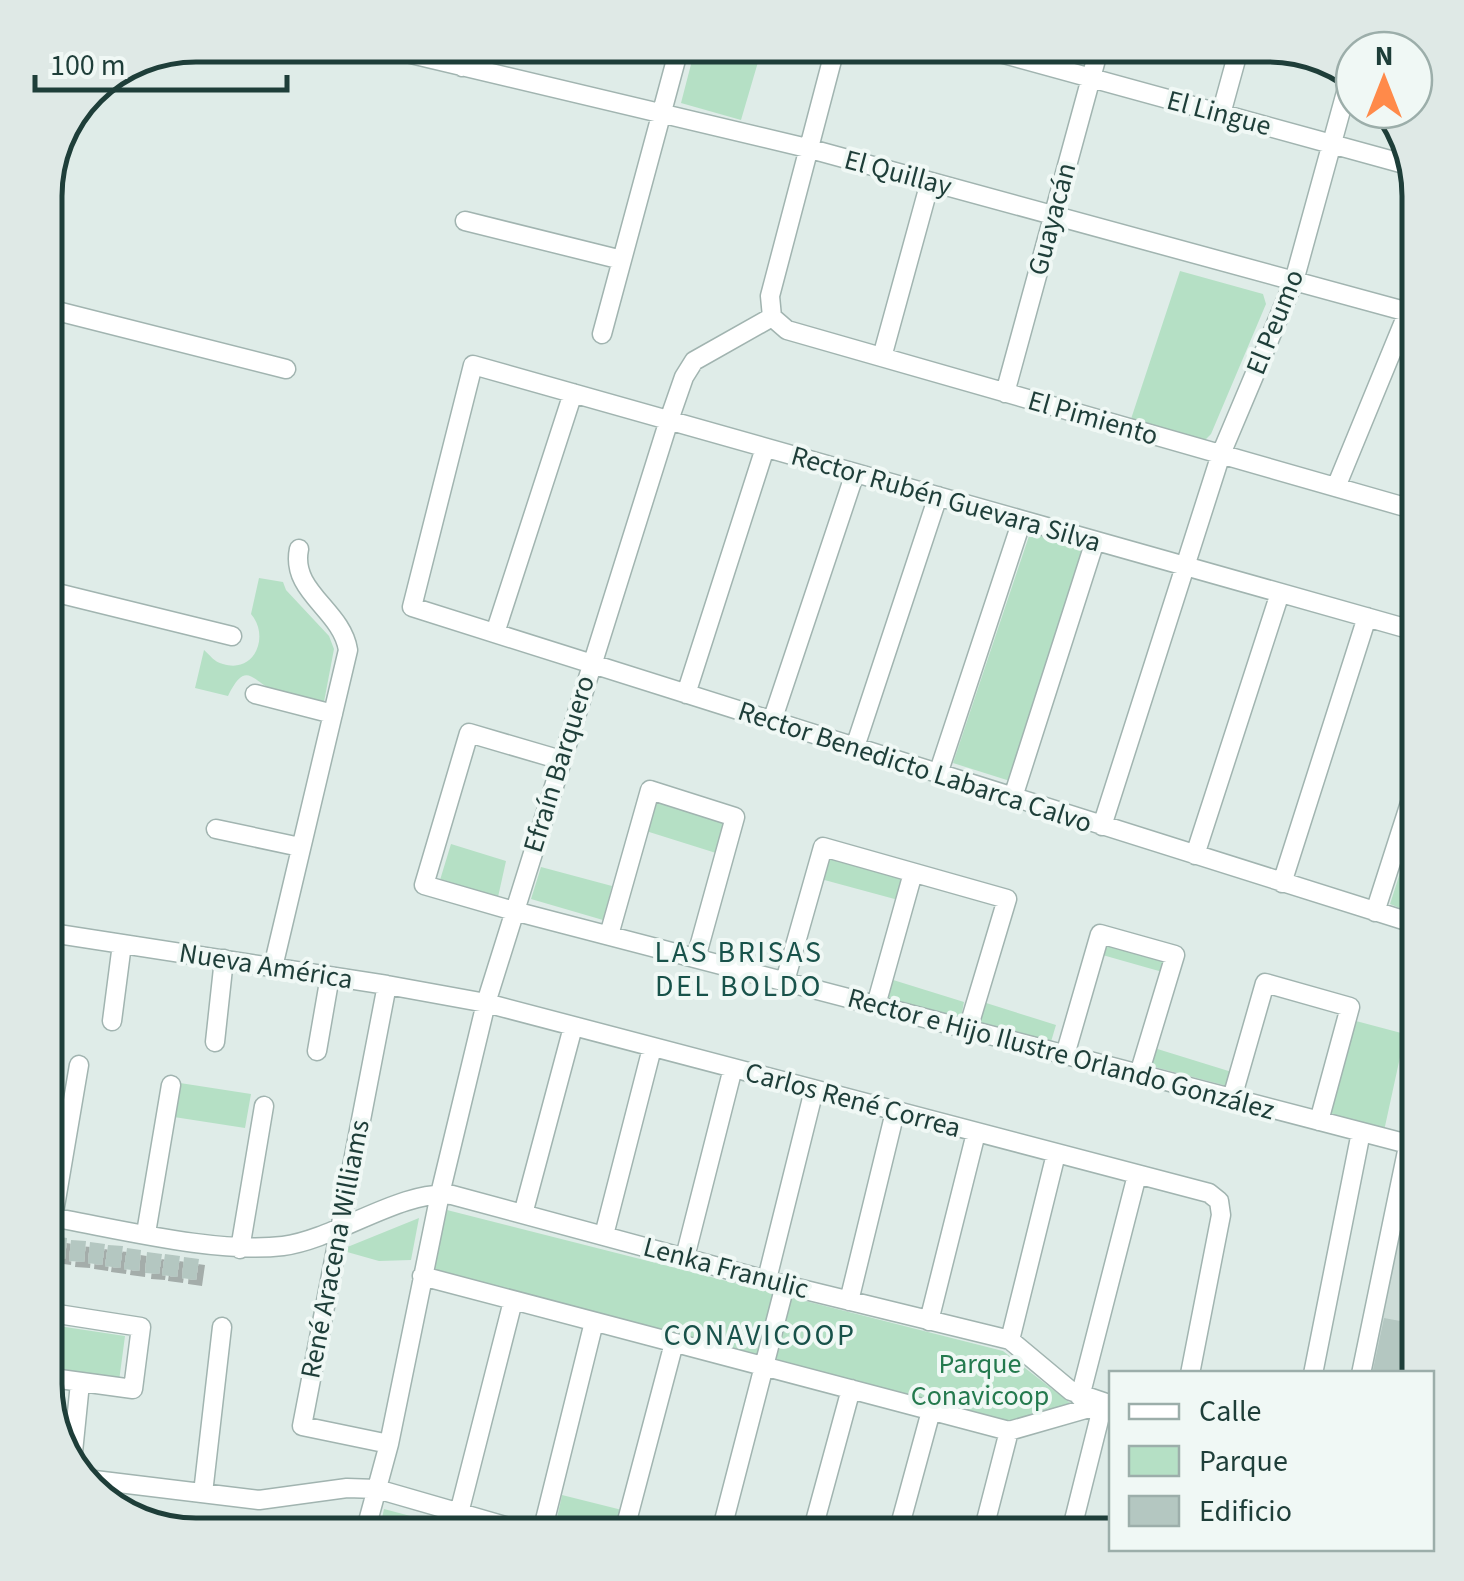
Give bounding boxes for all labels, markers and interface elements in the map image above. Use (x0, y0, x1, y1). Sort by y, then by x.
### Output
scale bar (35, 30, 288, 92)
north arrow (1334, 30, 1434, 130)
text: N (1375, 36, 1393, 76)
text: 100 m (50, 44, 126, 87)
street label: El Lingue (1162, 80, 1276, 146)
street label: El Quillay (840, 139, 956, 207)
street label: Guayacán (1018, 158, 1086, 280)
street label: El Peumo (1236, 263, 1314, 381)
street label: El Pimiento (1023, 380, 1163, 456)
street label: Rector Rubén Guevara Silva (786, 436, 1106, 562)
street label: Efraín Barquero (513, 671, 605, 857)
street label: Rector Benedicto Labarca Calvo (733, 691, 1097, 843)
district label: LAS BRISAS DEL BOLDO (655, 931, 823, 1008)
street label: Nueva América (176, 933, 356, 999)
street label: Rector e Hijo Ilustre Orlando González (843, 978, 1279, 1130)
street label: Carlos René Correa (741, 1052, 965, 1148)
street label: René Aracena Williams (290, 1116, 380, 1382)
street label: Lenka Franulic (639, 1227, 813, 1309)
district label: CONAVICOOP (664, 1314, 856, 1357)
park label: Parque Conavicoop (911, 1344, 1049, 1416)
legend (1109, 1371, 1434, 1551)
text: Calle (1199, 1390, 1261, 1433)
text: Parque (1199, 1440, 1288, 1483)
text: Edificio (1199, 1490, 1292, 1533)

